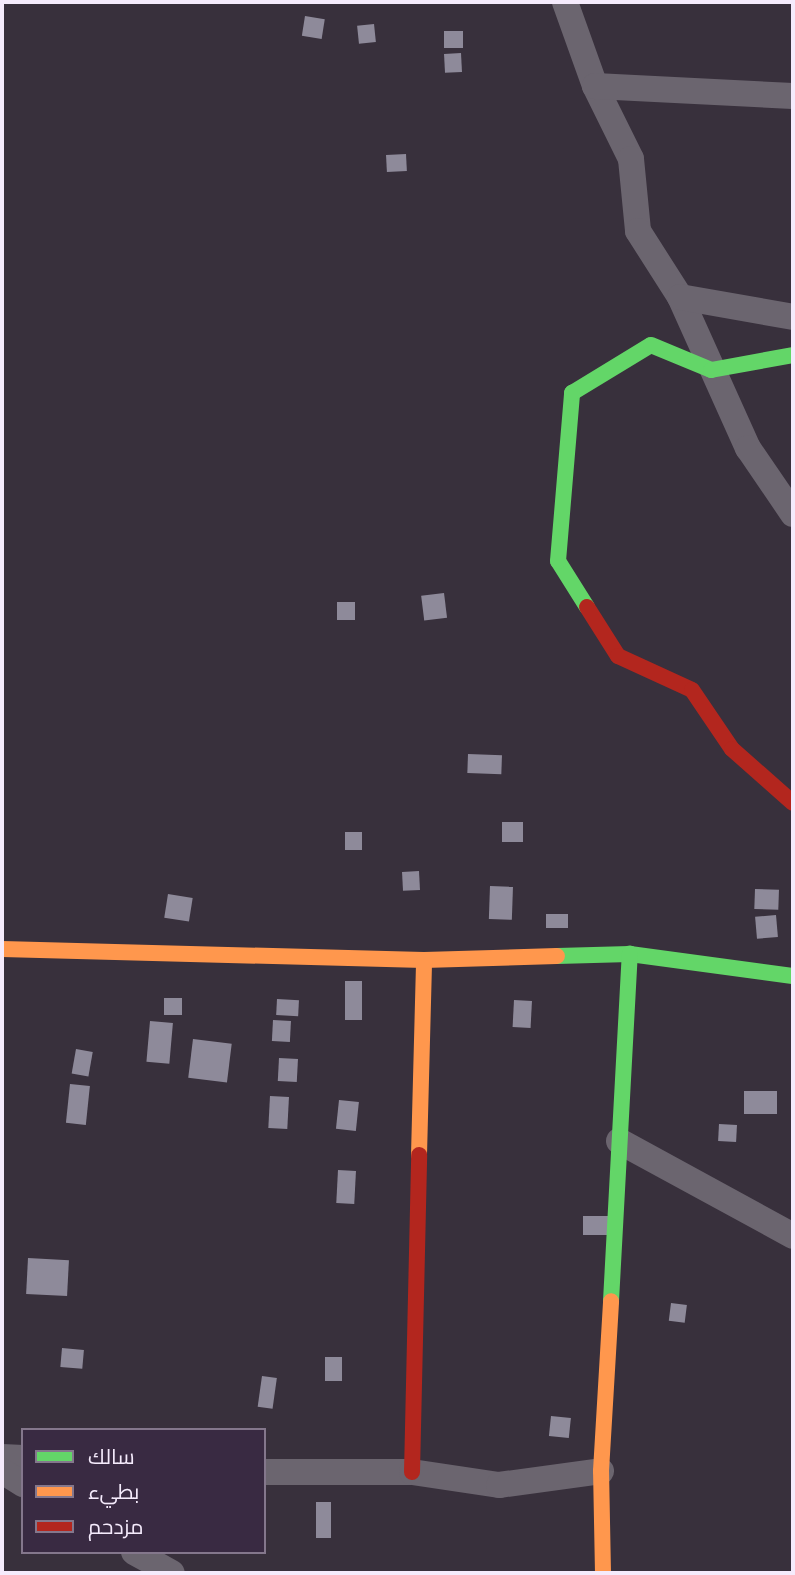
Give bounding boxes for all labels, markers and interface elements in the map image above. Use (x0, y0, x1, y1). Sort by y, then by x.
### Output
legend (21, 1428, 266, 1554)
text: سالك (88, 1447, 135, 1468)
text: بطيء (88, 1482, 139, 1503)
text: مزدحم (88, 1517, 143, 1538)

